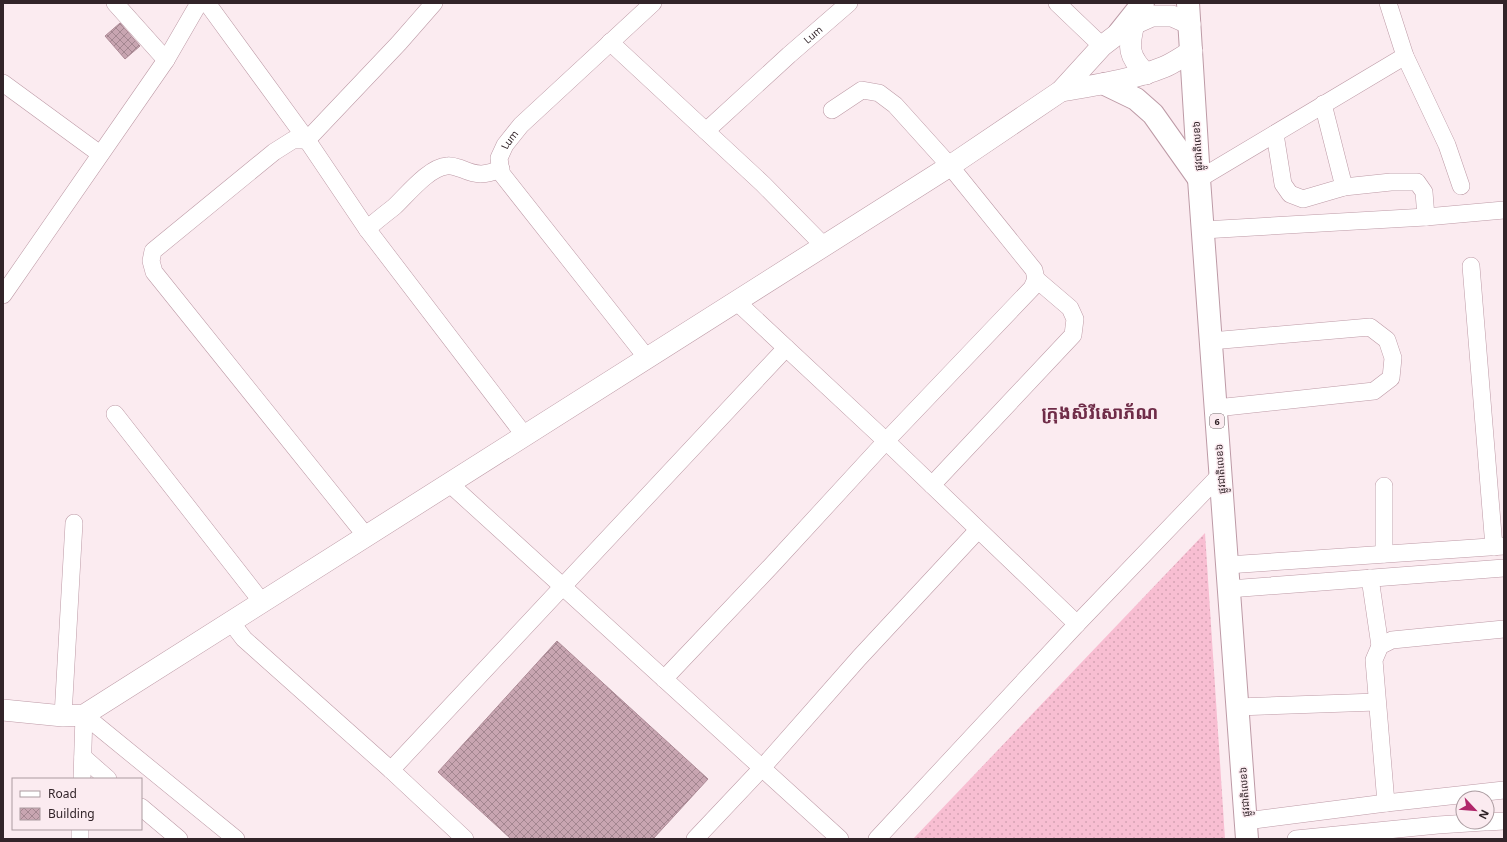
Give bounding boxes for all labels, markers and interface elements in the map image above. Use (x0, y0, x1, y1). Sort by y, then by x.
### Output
street label: Lum (800, 22, 825, 46)
street label: ផ្លូវជាតិលេខ៦ (1189, 120, 1208, 171)
street label: Lum (497, 127, 521, 151)
district label: ក្រុងសិរីសោភ័ណ (1042, 400, 1159, 424)
road number: 6 (1210, 414, 1224, 428)
street label: ផ្លូវជាតិលេខ៦ (1211, 443, 1232, 494)
street label: ផ្លូវជាតិលេខ៦ (1235, 766, 1256, 817)
legend (12, 778, 142, 830)
text: Road (48, 785, 77, 802)
north arrow (1455, 790, 1495, 830)
text: Building (48, 805, 95, 822)
text: N (1476, 807, 1493, 822)

